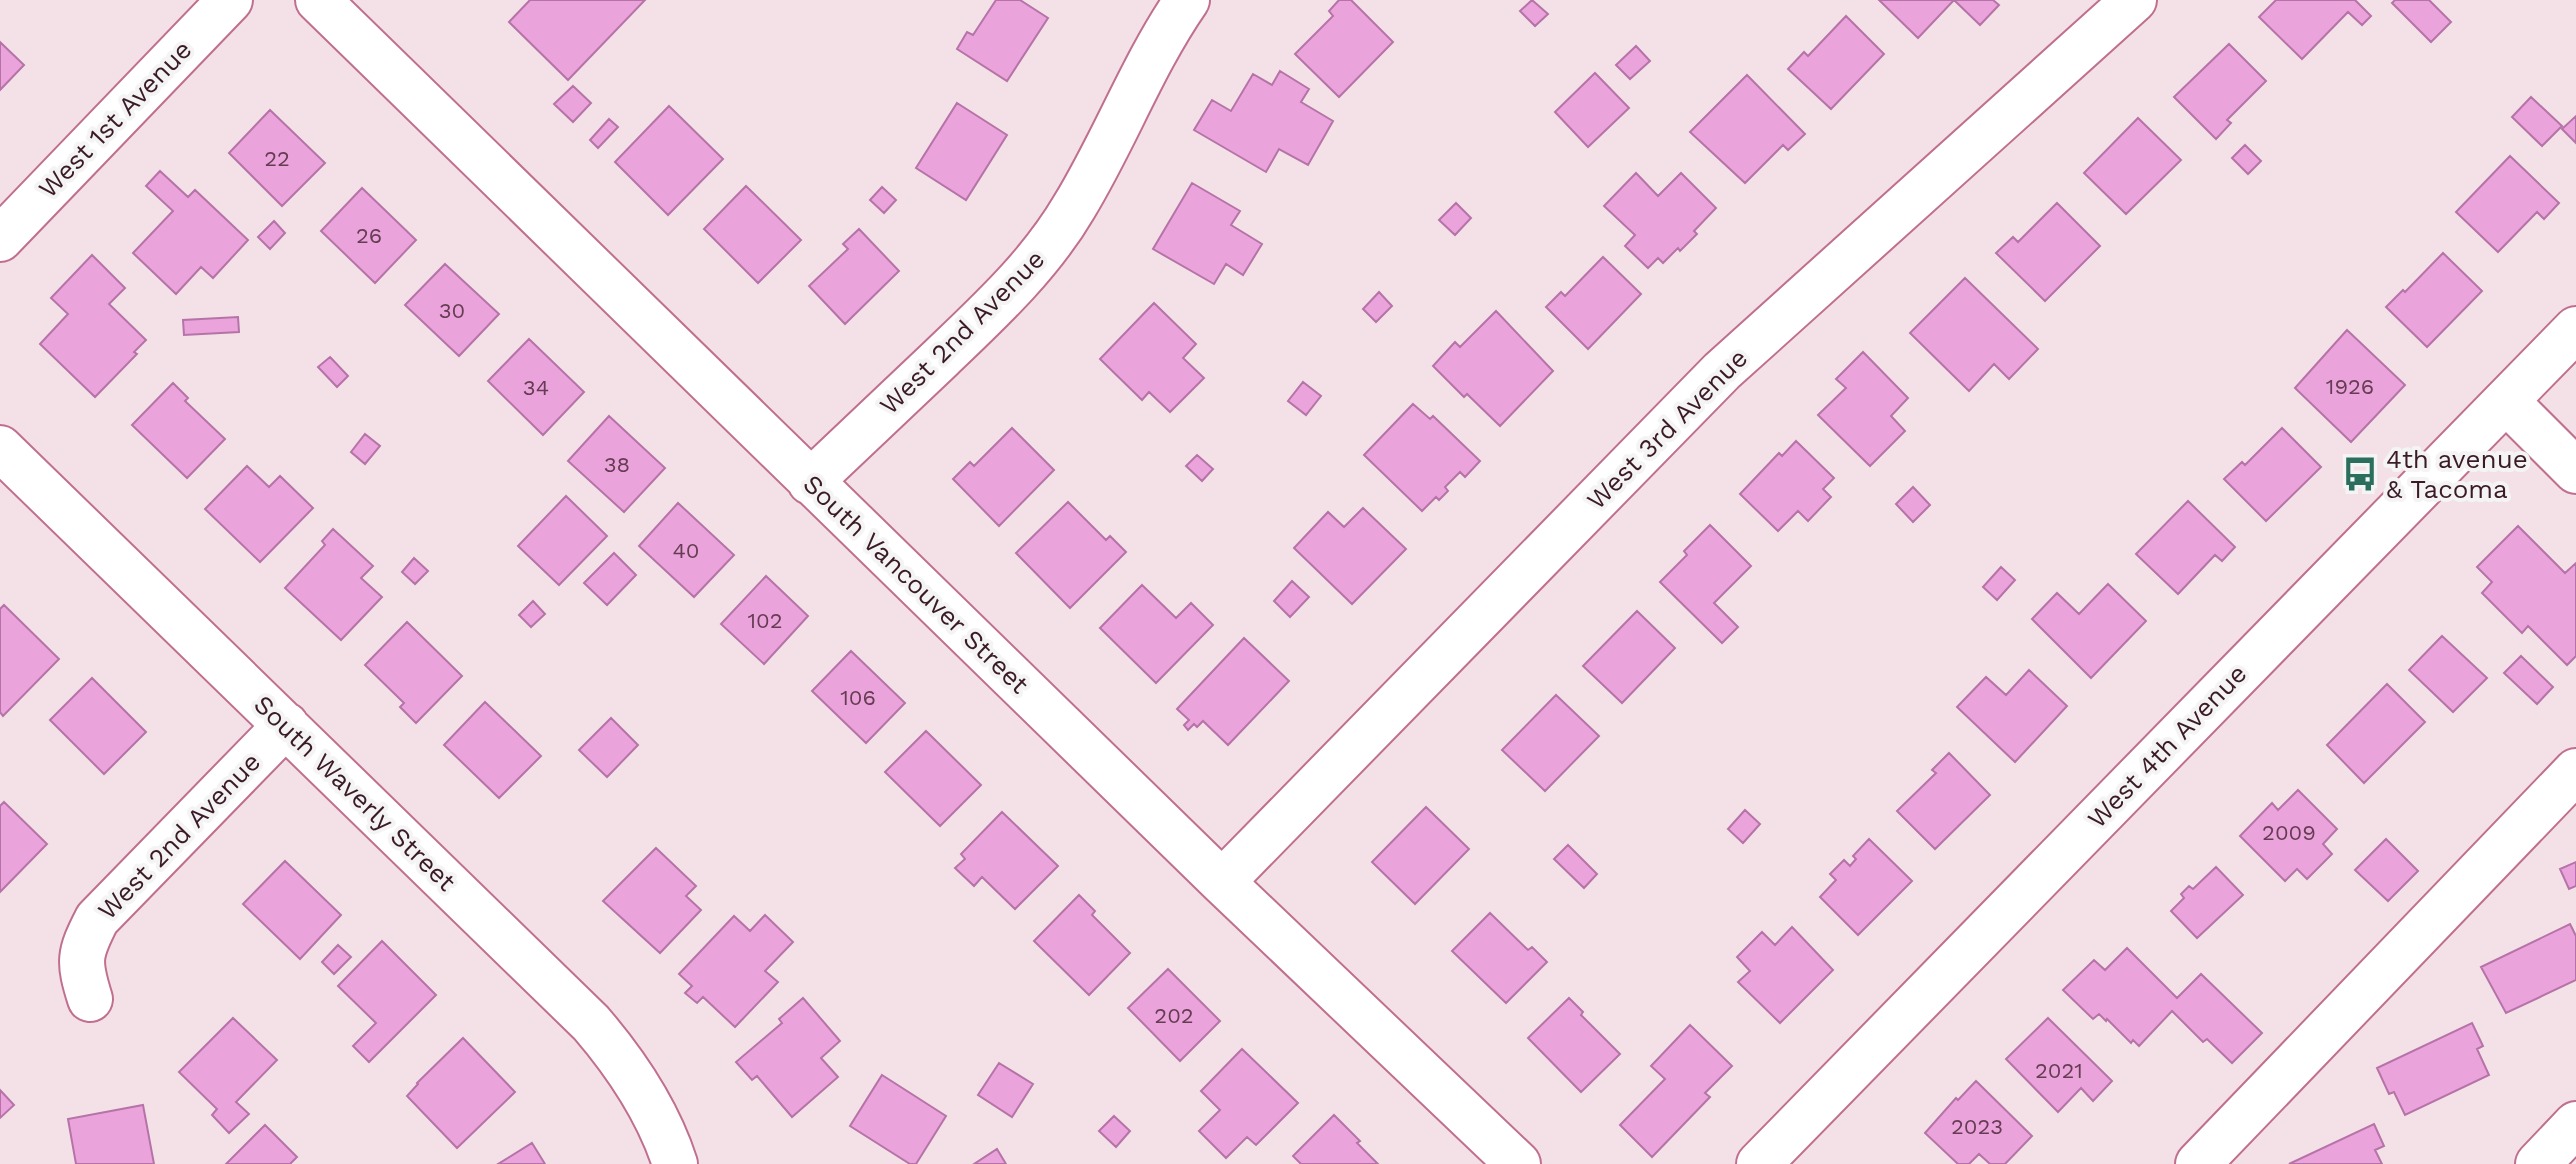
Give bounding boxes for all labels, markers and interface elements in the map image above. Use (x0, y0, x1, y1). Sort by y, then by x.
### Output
street label: West 1st Avenue (32, 34, 198, 204)
house number: 22 (264, 146, 290, 171)
house number: 26 (356, 223, 382, 248)
street label: West 2nd Avenue (874, 244, 1050, 420)
house number: 30 (439, 298, 465, 323)
street label: West 3rd Avenue (1581, 343, 1753, 515)
house number: 1926 (2326, 374, 2374, 399)
house number: 34 (523, 375, 549, 400)
place label: 4th avenue & Tacoma (2386, 444, 2528, 504)
house number: 38 (604, 452, 630, 477)
bus stop icon: 4th avenue & Tacoma (2341, 455, 2379, 493)
street label: South Vancouver Street (797, 469, 1035, 699)
house number: 40 (672, 538, 700, 563)
house number: 102 (747, 608, 783, 633)
street label: West 4th Avenue (2081, 658, 2253, 834)
house number: 106 (840, 685, 876, 710)
street label: South Waverly Street (248, 689, 462, 897)
street label: West 2nd Avenue (92, 746, 266, 926)
house number: 2009 (2262, 820, 2316, 845)
house number: 202 (1154, 1003, 1194, 1028)
house number: 2021 (2035, 1058, 2083, 1083)
house number: 2023 (1951, 1114, 2003, 1139)

